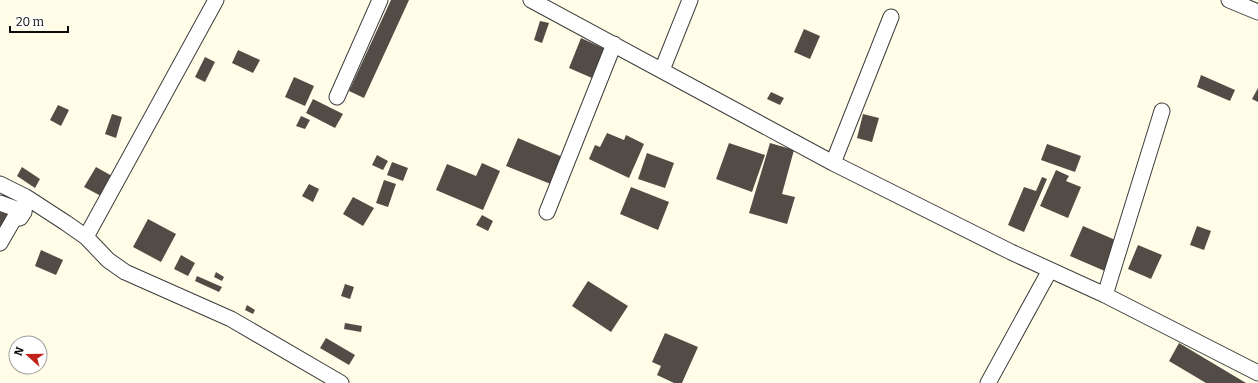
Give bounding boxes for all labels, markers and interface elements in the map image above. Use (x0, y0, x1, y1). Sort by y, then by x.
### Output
scale bar (10, 8, 68, 34)
text: 20 m (16, 15, 45, 29)
north arrow (8, 335, 48, 375)
text: N (12, 345, 27, 358)

